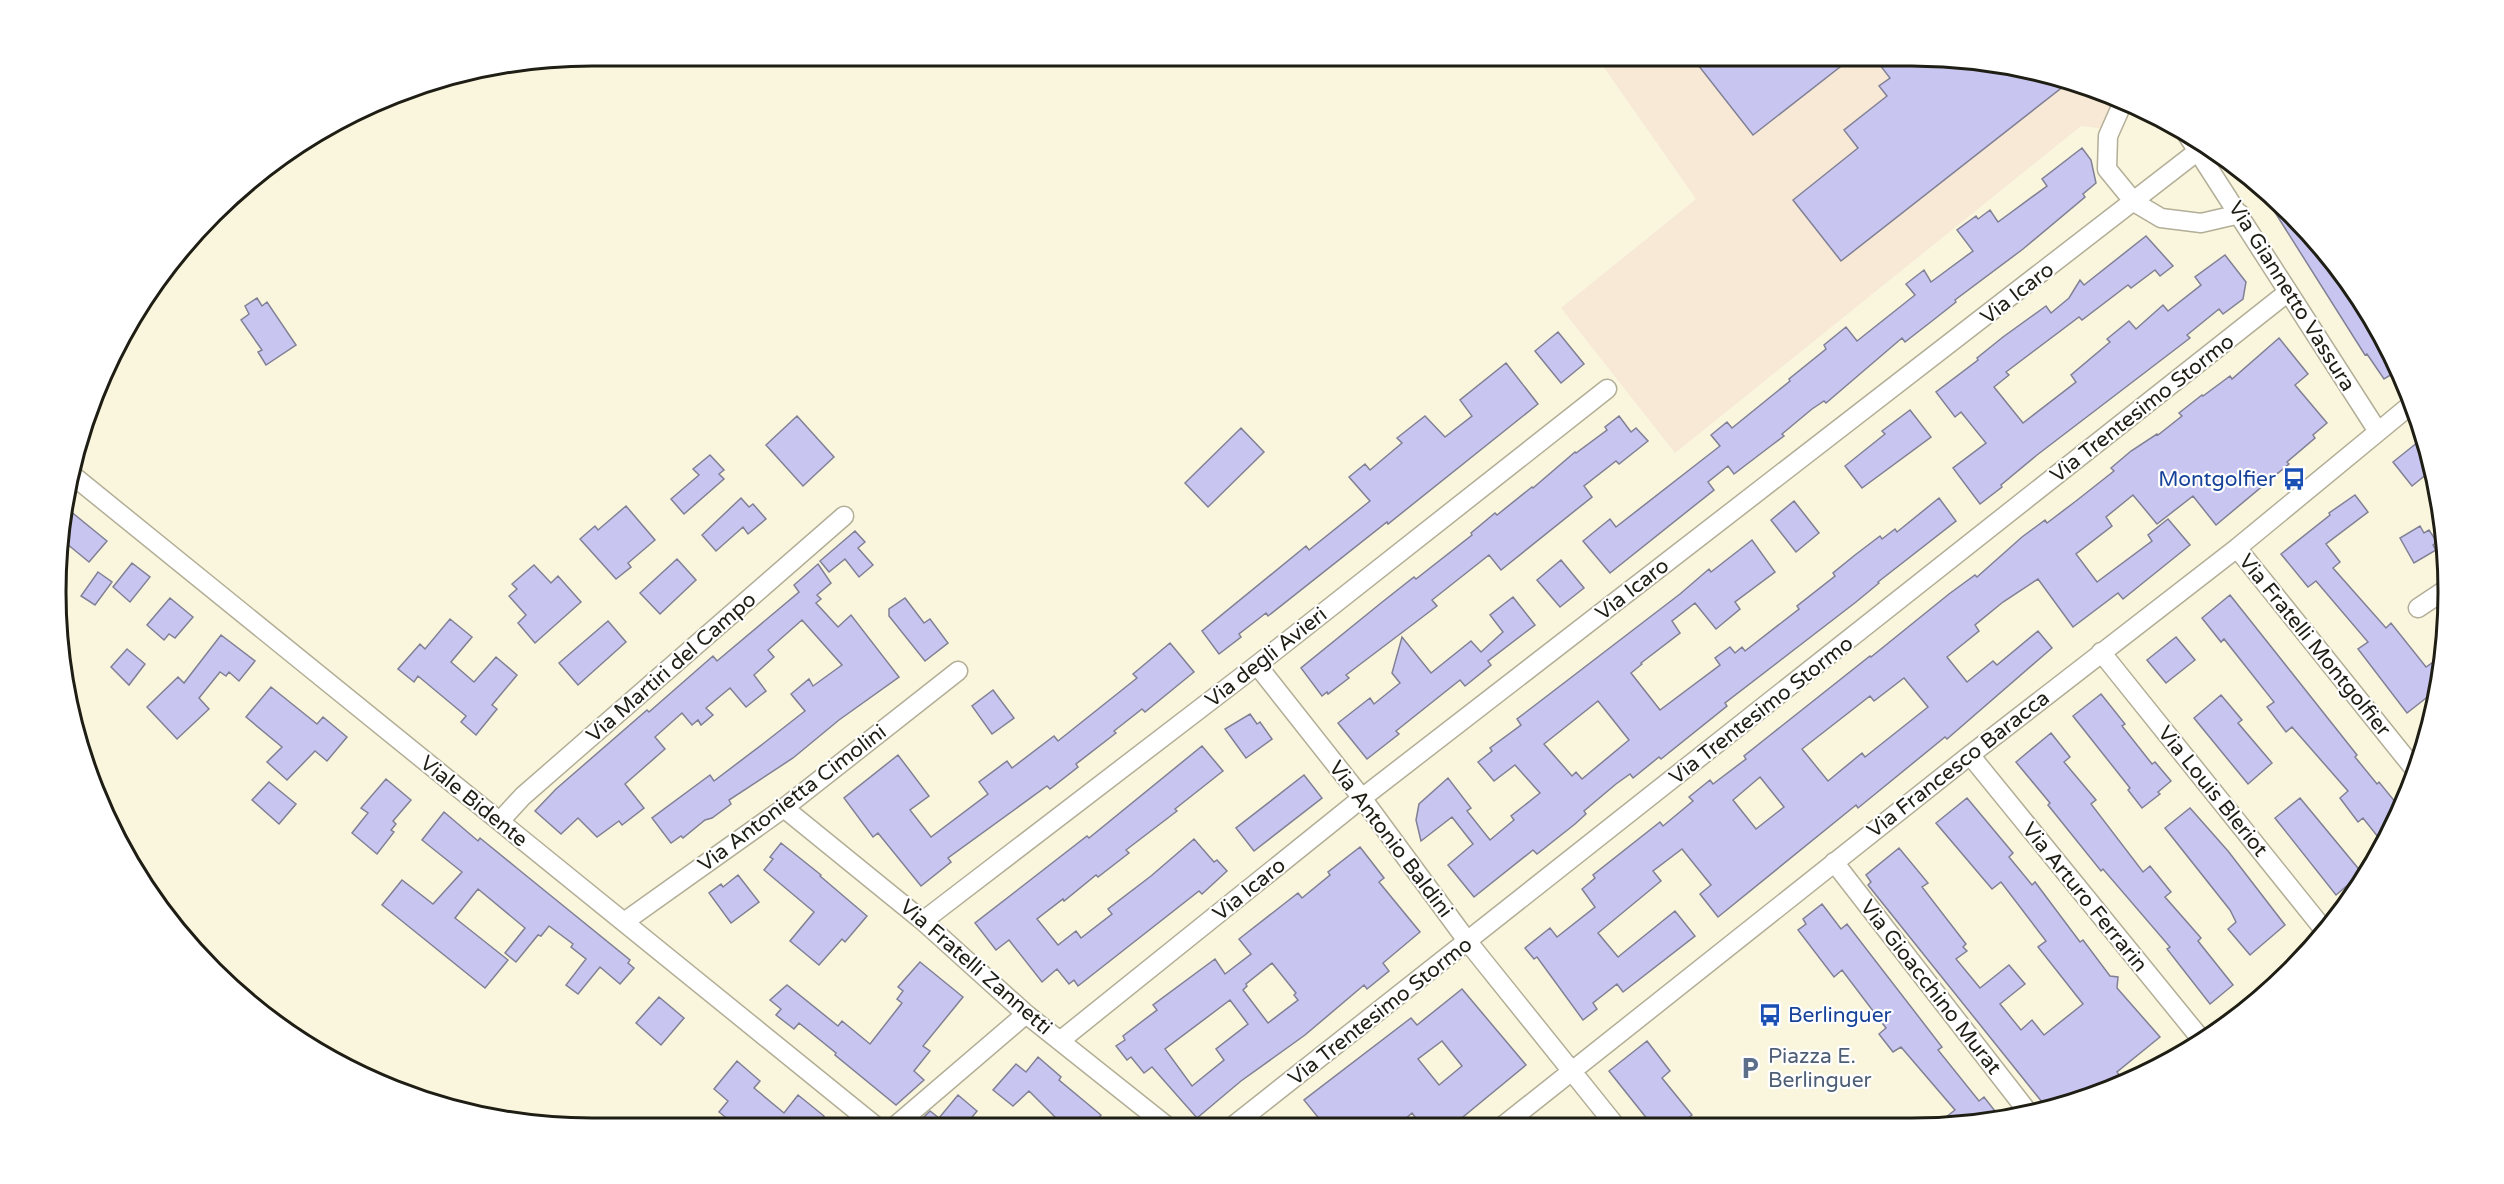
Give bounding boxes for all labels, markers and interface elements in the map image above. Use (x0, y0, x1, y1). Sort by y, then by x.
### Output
street label: Via Giannetto Vassura (2223, 197, 2360, 396)
street label: Via Icaro (1976, 257, 2059, 330)
street label: Via Trentesimo Stormo (2045, 329, 2239, 488)
bus stop icon: Montgolfier (2281, 466, 2307, 492)
place label: Montgolfier (2158, 467, 2276, 492)
street label: Via Fratelli Montgolfier (2233, 549, 2396, 742)
street label: Via Icaro (1591, 553, 1674, 626)
street label: Via Martiri del Campo (581, 587, 761, 748)
street label: Via degli Avieri (1200, 602, 1332, 713)
street label: Via Trentesimo Stormo (1664, 631, 1858, 790)
street label: Via Francesco Baracca (1862, 685, 2054, 843)
street label: Via Antonietta Cimolini (693, 719, 891, 877)
street label: Via Louis Bleriot (2152, 721, 2273, 862)
street label: Viale Bidente (415, 750, 533, 852)
street label: Via Antonio Baldini (1323, 756, 1458, 923)
street label: Via Arturo Ferrarin (2017, 818, 2153, 977)
street label: Via Icaro (1208, 853, 1291, 926)
street label: Via Fratelli Zannetti (894, 894, 1057, 1040)
street label: Via Gioacchino Murat (1855, 895, 2006, 1079)
street label: Via Trentesimo Stormo (1283, 932, 1477, 1091)
bus stop icon: Berlinguer (1757, 1002, 1783, 1028)
place label: Berlinguer (1788, 1003, 1892, 1028)
place label: Piazza E. Berlinguer (1768, 1044, 1872, 1093)
parking icon: Piazza E. Berlinguer (1737, 1055, 1763, 1081)

